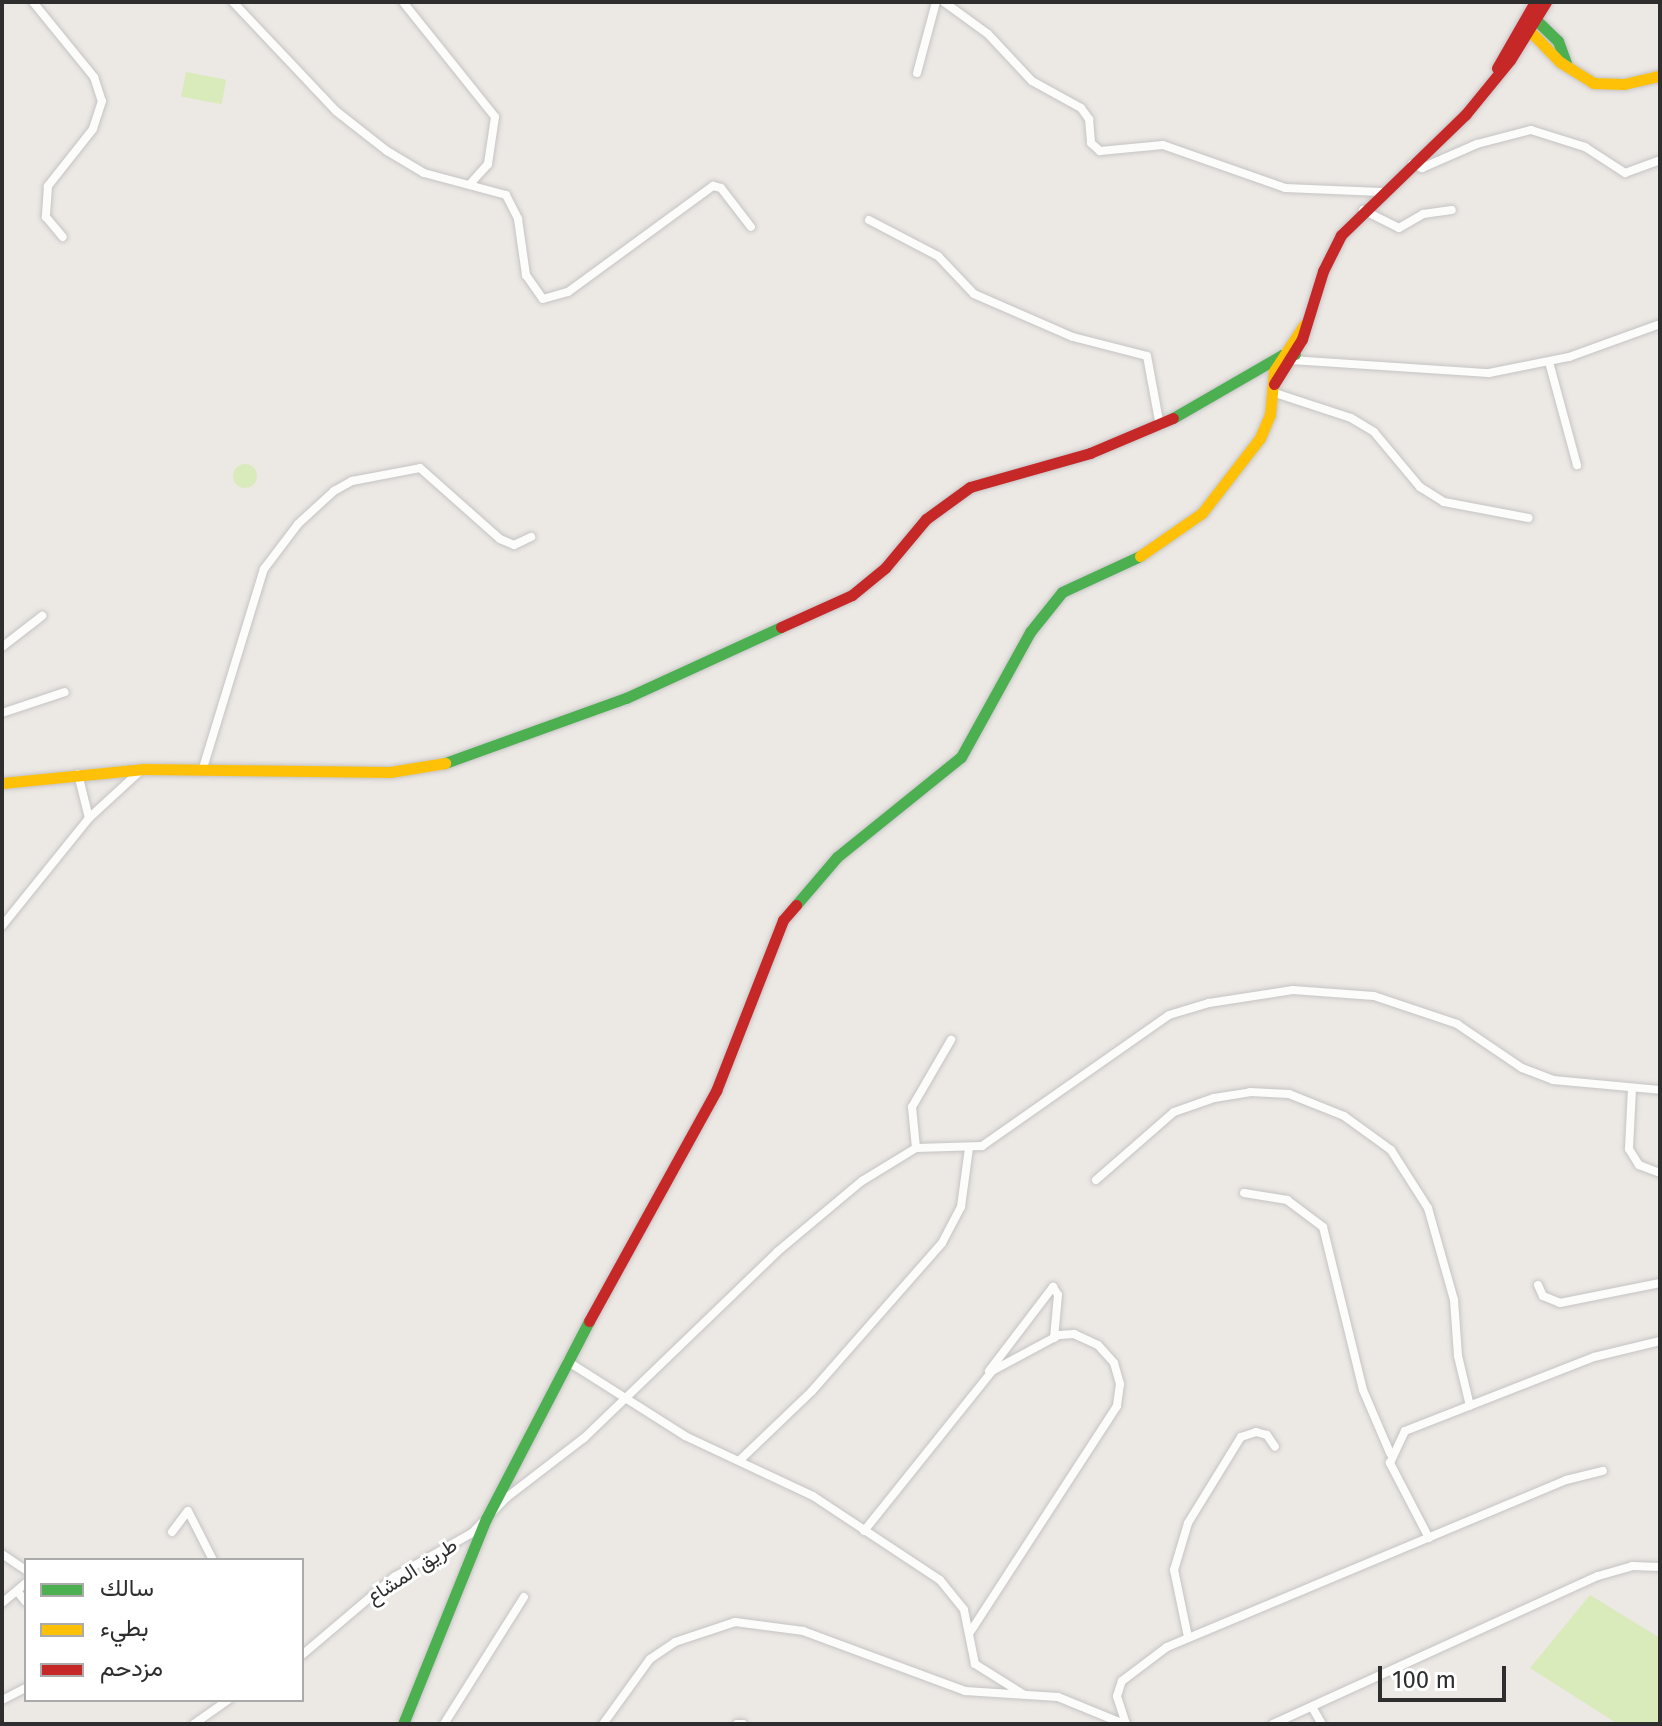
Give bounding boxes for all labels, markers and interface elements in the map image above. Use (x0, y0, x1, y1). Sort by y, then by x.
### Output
street label: طريق المشاع (362, 1533, 462, 1609)
legend (24, 1558, 304, 1702)
text: سالك (100, 1574, 154, 1602)
text: بطيء (100, 1614, 149, 1642)
scale bar (1382, 1650, 1510, 1700)
text: مزدحم (100, 1654, 163, 1682)
text: 100 m (1392, 1666, 1456, 1694)

